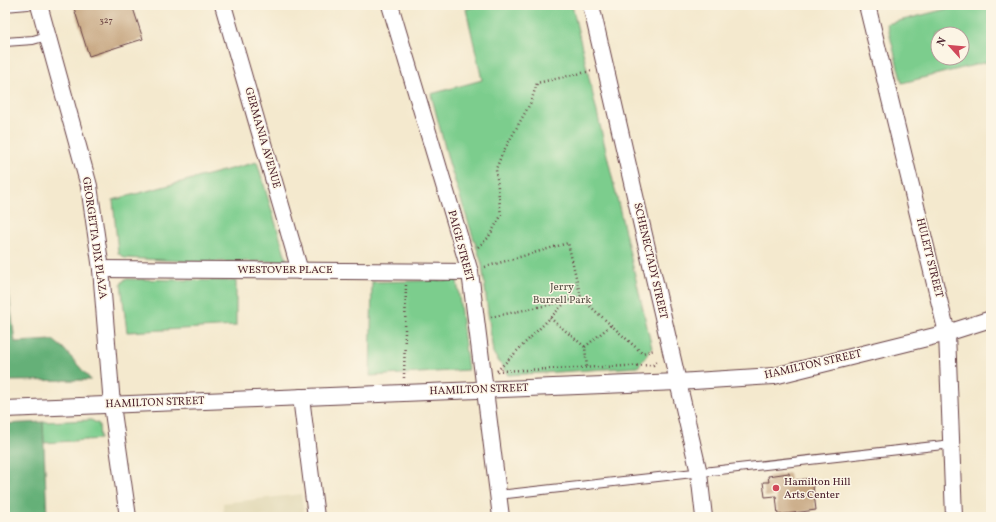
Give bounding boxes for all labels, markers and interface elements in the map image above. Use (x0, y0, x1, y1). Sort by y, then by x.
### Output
house number: 327 (99, 14, 113, 27)
north arrow (930, 26, 970, 66)
text: N (934, 35, 951, 49)
street label: GERMANIA AVENUE (240, 86, 284, 191)
street label: GEORGETTA DIX PLAZA (78, 176, 110, 300)
street label: SCHENECTADY STREET (629, 201, 671, 321)
street label: PAIGE STREET (443, 209, 477, 284)
street label: HULETT STREET (912, 217, 946, 300)
street label: WESTOVER PLACE (237, 263, 333, 278)
park label: Jerry Burrell Park (533, 280, 591, 308)
street label: HAMILTON STREET (763, 346, 864, 383)
street label: HAMILTON STREET (429, 381, 529, 399)
street label: HAMILTON STREET (105, 394, 205, 412)
place label: Hamilton Hill Arts Center (784, 475, 851, 503)
marker: Hamilton Hill Arts Center (771, 483, 781, 493)

